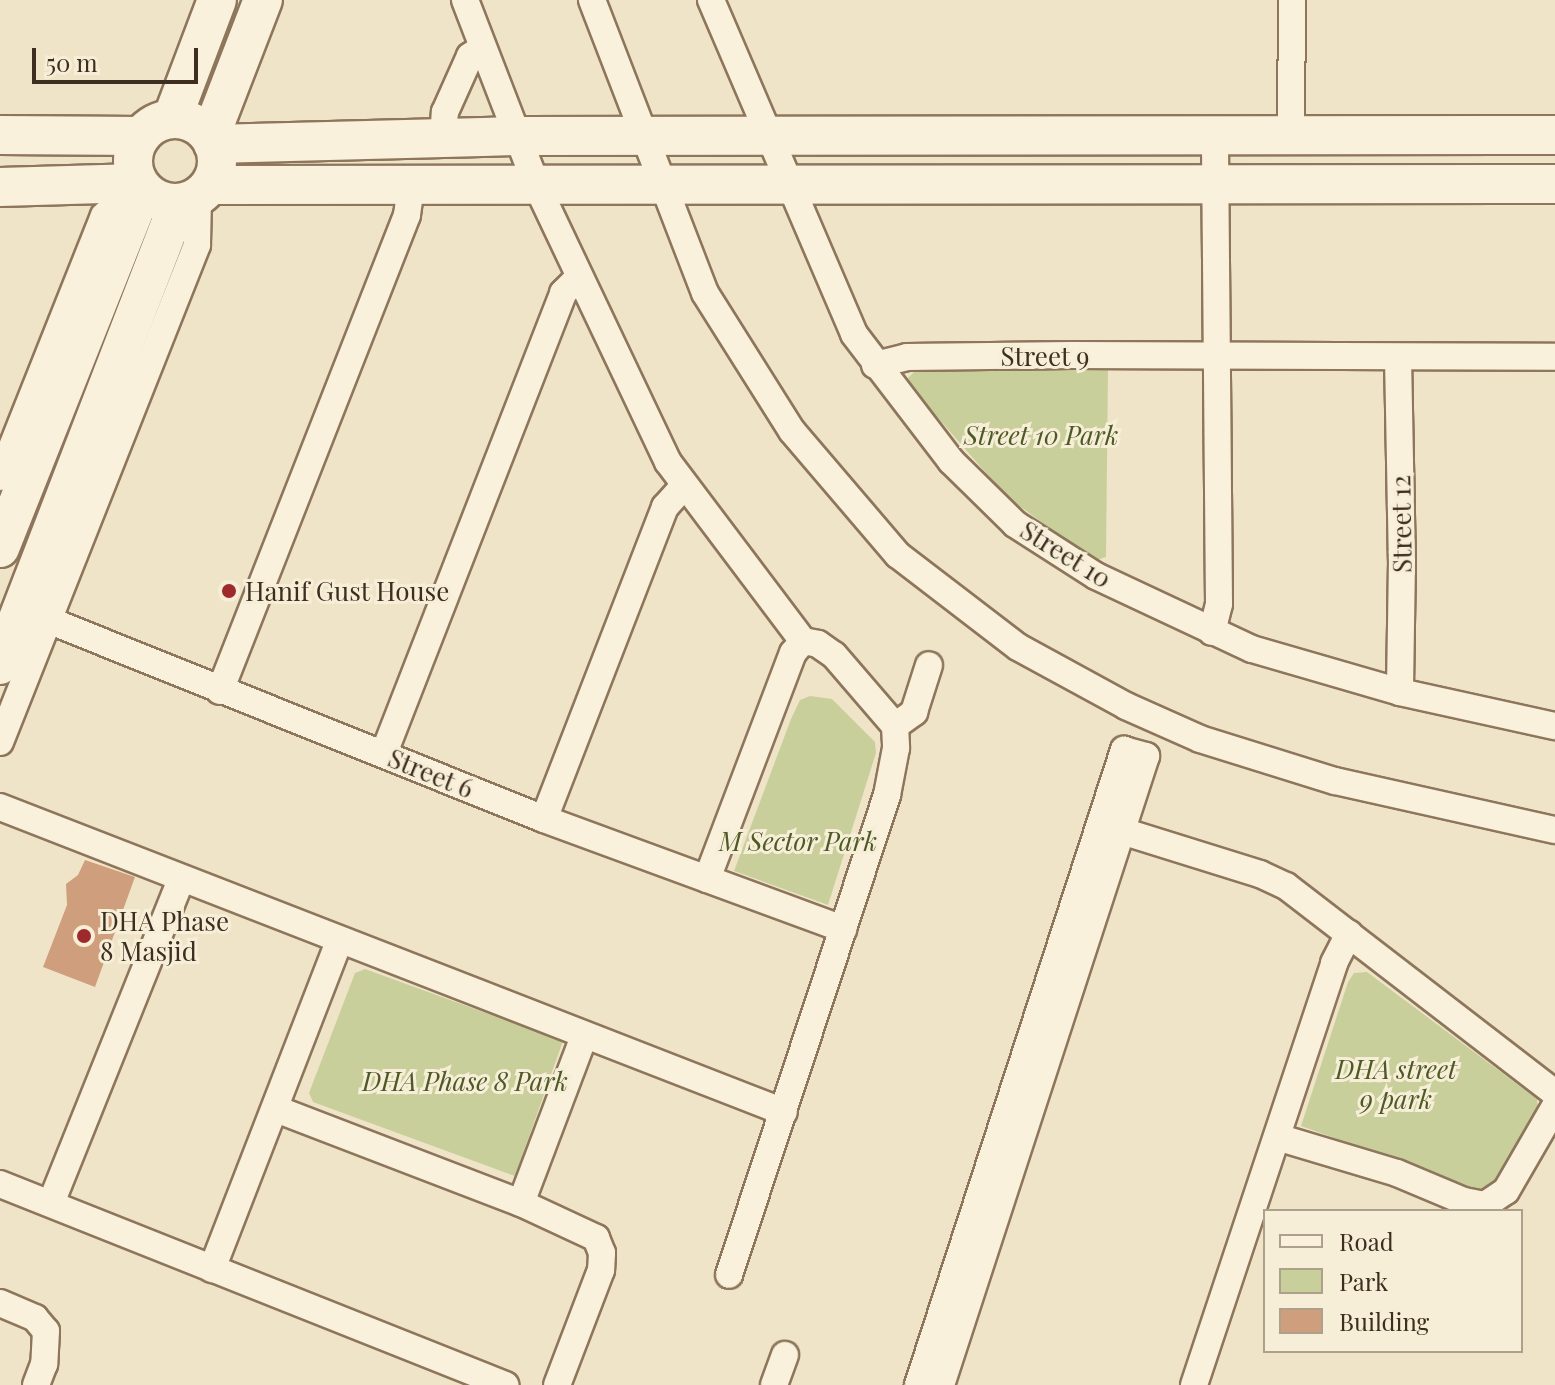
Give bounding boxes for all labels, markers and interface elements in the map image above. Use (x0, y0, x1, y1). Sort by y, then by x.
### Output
scale bar (36, 32, 202, 82)
text: 50 m (46, 46, 98, 78)
street label: Street 9 (1000, 340, 1090, 372)
park label: Street 10 Park (964, 419, 1118, 451)
street label: Street 12 (1385, 475, 1417, 573)
street label: Street 10 (1015, 514, 1117, 594)
place label: Hanif Gust House (245, 575, 450, 607)
marker: Hanif Gust House (220, 582, 238, 600)
street label: Street 6 (384, 742, 478, 804)
park label: M Sector Park (719, 825, 877, 857)
place label: DHA Phase 8 Masjid (100, 905, 229, 966)
marker: DHA Phase 8 Masjid (75, 927, 93, 945)
park label: DHA street 9 park (1335, 1053, 1457, 1114)
park label: DHA Phase 8 Park (362, 1065, 568, 1097)
legend (1263, 1209, 1523, 1353)
text: Road (1339, 1225, 1394, 1257)
text: Park (1339, 1265, 1388, 1297)
text: Building (1339, 1305, 1429, 1337)

